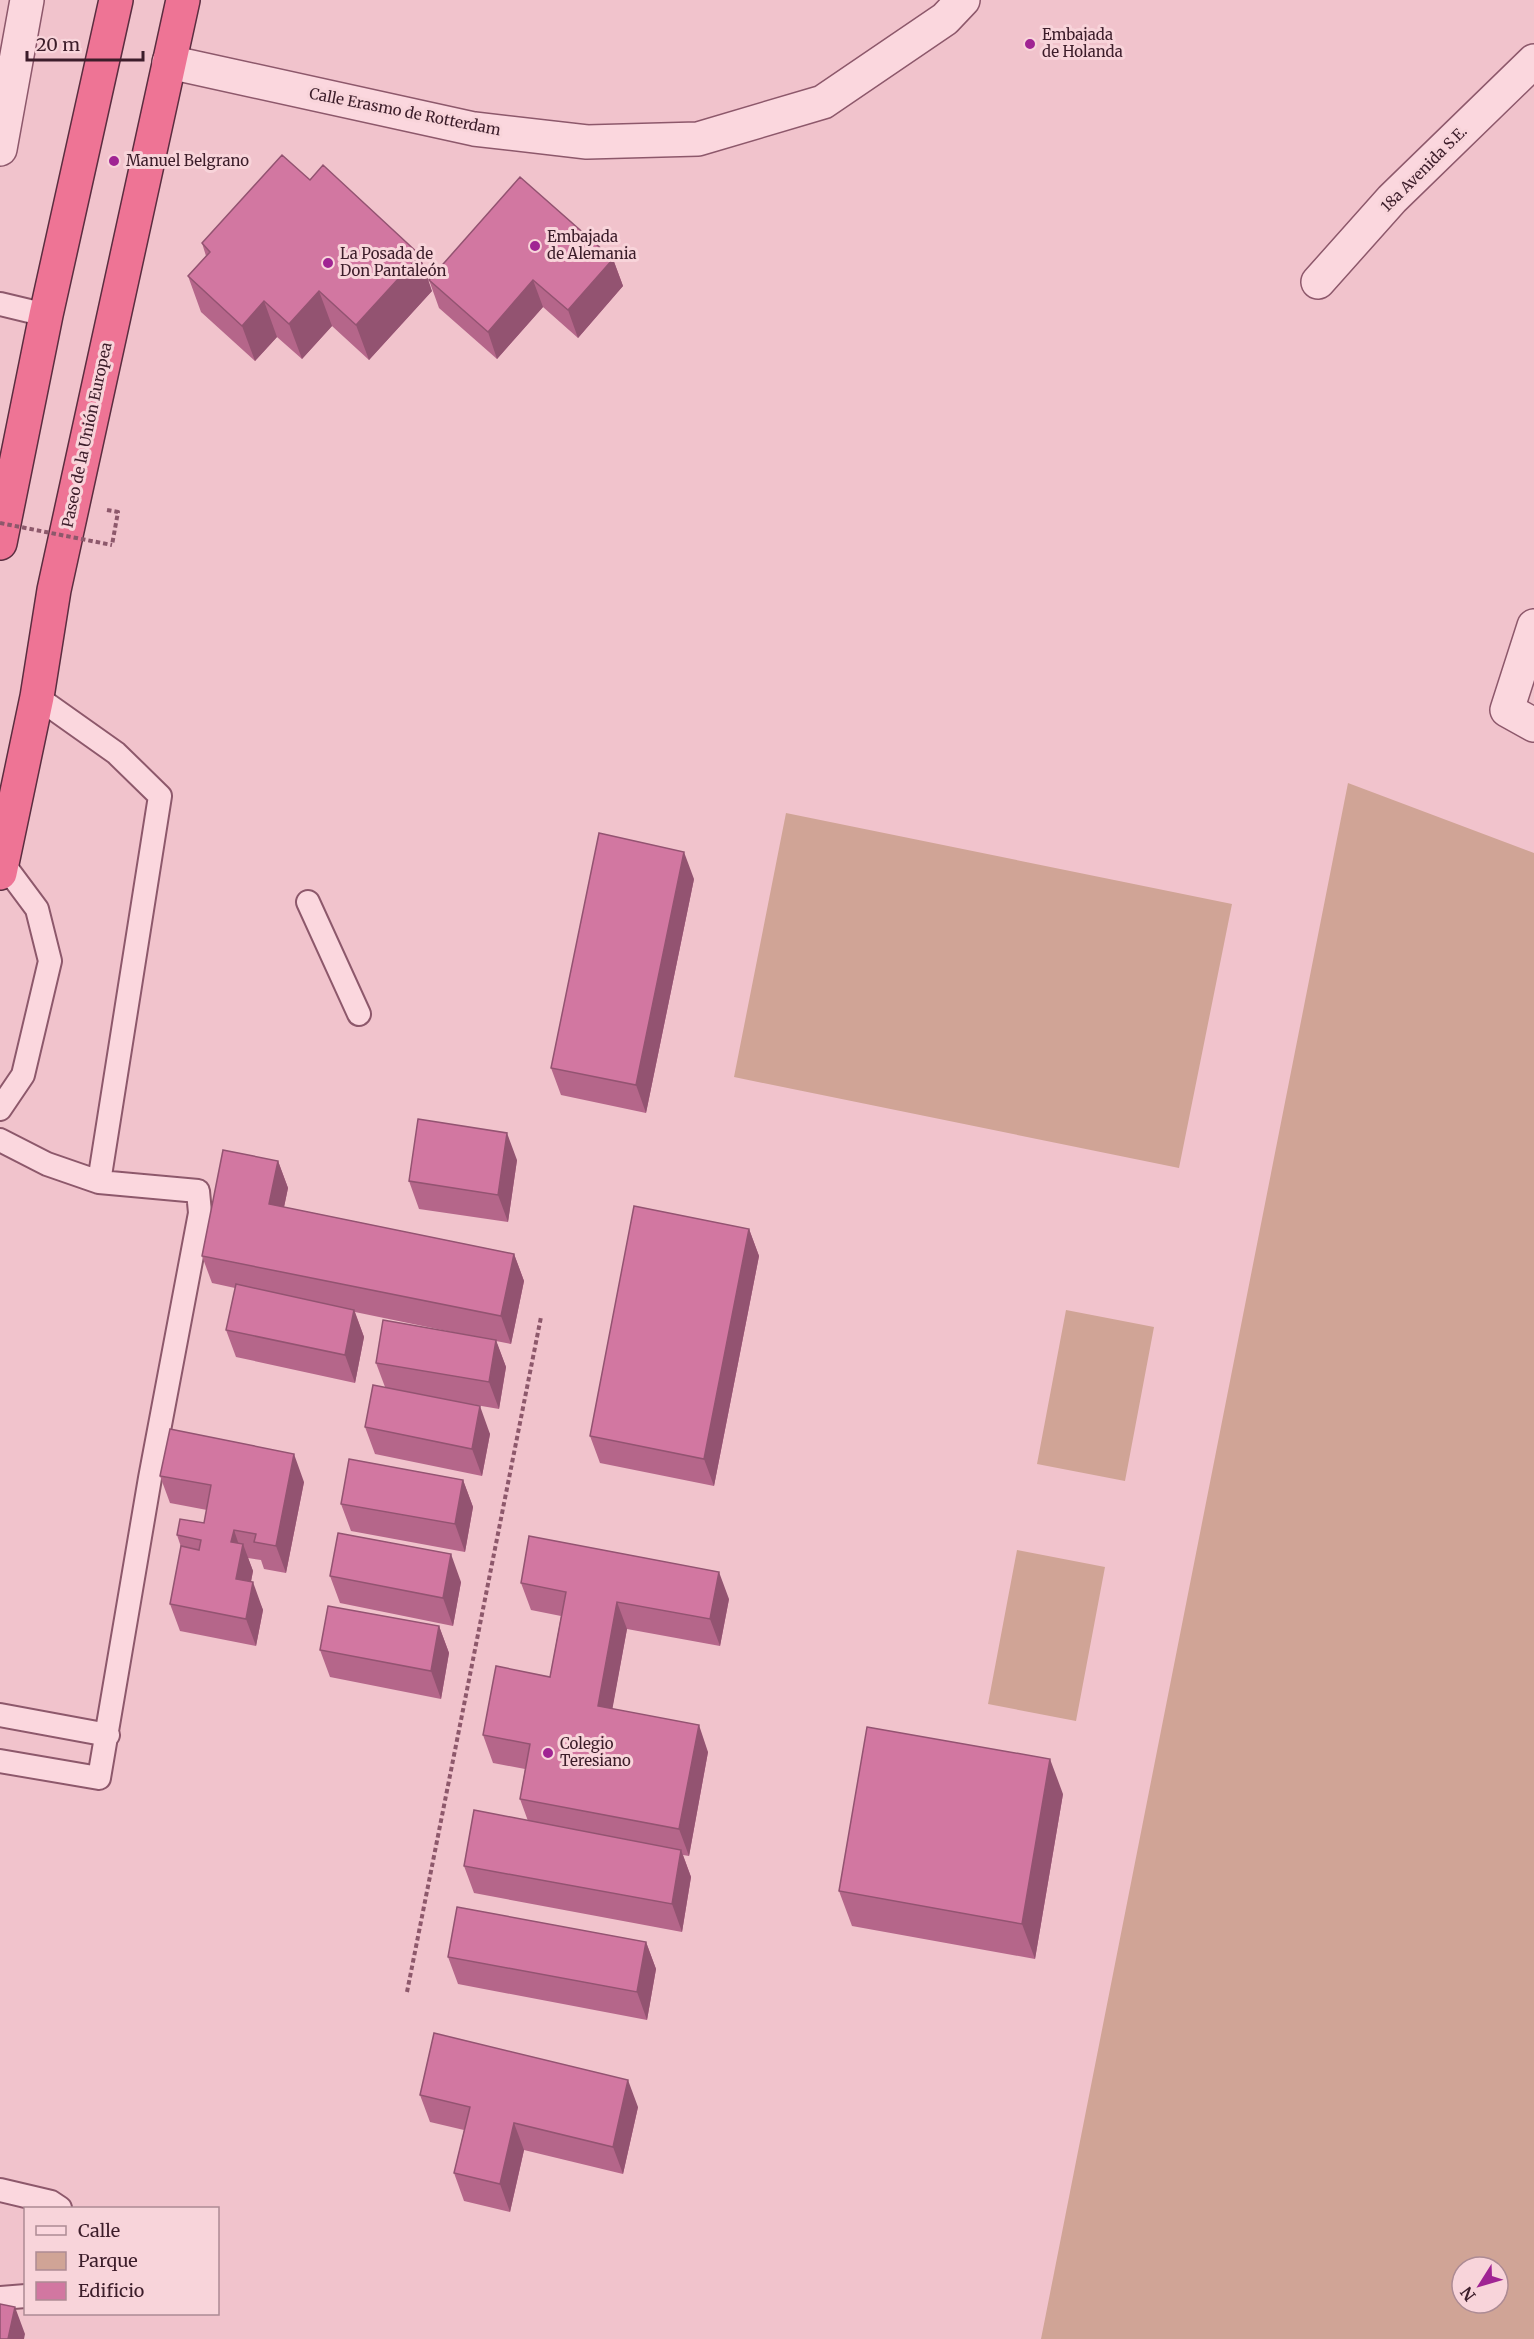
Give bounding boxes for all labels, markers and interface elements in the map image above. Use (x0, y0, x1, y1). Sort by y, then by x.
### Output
scale bar (27, 24, 142, 62)
place label: Embajada de Holanda (1042, 25, 1123, 61)
text: 20 m (36, 33, 80, 56)
marker: Embajada de Holanda (1023, 37, 1037, 51)
street label: Calle Erasmo de Rotterdam (308, 84, 503, 139)
street label: 18a Avenida S.E. (1377, 122, 1471, 216)
place label: Manuel Belgrano (126, 151, 249, 170)
marker: Manuel Belgrano (107, 154, 121, 168)
place label: Embajada de Alemania (547, 227, 637, 263)
marker: Embajada de Alemania (528, 239, 542, 253)
place label: La Posada de Don Pantaleón (340, 244, 447, 280)
marker: La Posada de Don Pantaleón (321, 256, 335, 270)
street label: Paseo de la Unión Europea (58, 340, 115, 529)
place label: Colegio Teresiano (560, 1734, 631, 1770)
marker: Colegio Teresiano (541, 1746, 555, 1760)
legend (24, 2207, 219, 2315)
text: Calle (78, 2219, 120, 2242)
text: Parque (78, 2249, 138, 2272)
north arrow (1450, 2255, 1510, 2315)
text: Edificio (78, 2279, 144, 2302)
text: N (1456, 2283, 1480, 2305)

